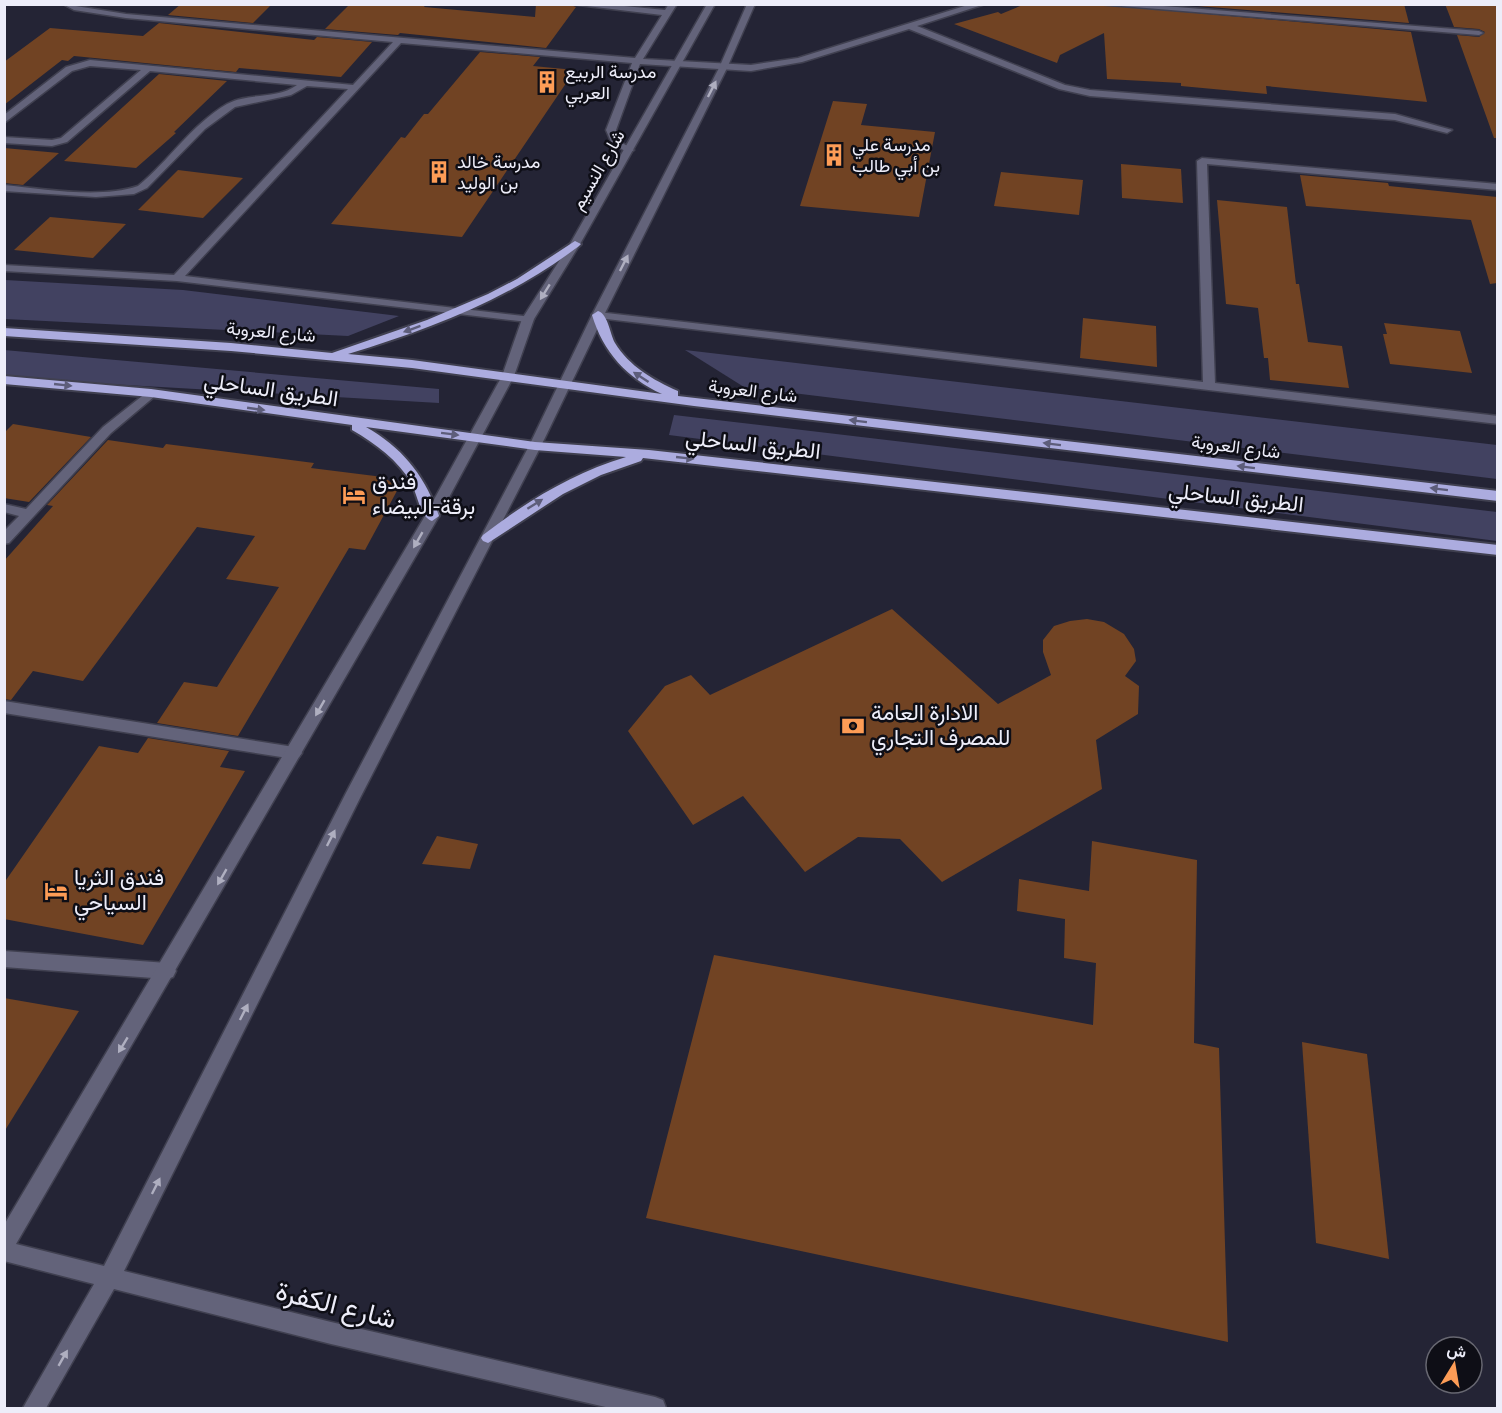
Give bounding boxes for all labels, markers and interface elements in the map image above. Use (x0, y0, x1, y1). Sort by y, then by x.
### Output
place label: مدرسة الربيع العربي (565, 61, 656, 108)
building icon: مدرسة الربيع العربي (534, 69, 560, 95)
one-way arrow (707, 80, 717, 97)
street label: شارع النسيم (566, 126, 631, 215)
place label: مدرسة علي بن أبي طالب (852, 134, 940, 181)
building icon: مدرسة علي بن أبي طالب (821, 142, 847, 168)
place label: مدرسة خالد بن الوليد (457, 151, 540, 194)
building icon: مدرسة خالد بن الوليد (426, 159, 452, 185)
one-way arrow (619, 254, 629, 271)
one-way arrow (539, 283, 551, 299)
street label: شارع العروبة (225, 317, 317, 348)
one-way arrow (403, 325, 421, 335)
street label: الطريق الساحلي (201, 368, 340, 417)
one-way arrow (634, 371, 650, 383)
street label: شارع العروبة (707, 375, 799, 408)
one-way arrow (53, 380, 72, 390)
one-way arrow (247, 404, 266, 413)
one-way arrow (849, 417, 868, 426)
street label: الطريق الساحلي (684, 425, 822, 470)
one-way arrow (440, 429, 459, 439)
street label: شارع العروبة (1190, 431, 1282, 464)
one-way arrow (1042, 439, 1061, 449)
one-way arrow (676, 453, 695, 463)
one-way arrow (1236, 462, 1255, 471)
place label: فندق برقة-البيضاء (372, 469, 475, 520)
street label: الطريق الساحلي (1167, 478, 1305, 523)
hotel icon: فندق برقة-البيضاء (341, 482, 367, 508)
one-way arrow (1430, 484, 1449, 494)
one-way arrow (527, 498, 543, 509)
one-way arrow (413, 532, 423, 549)
one-way arrow (315, 700, 325, 717)
place label: الادارة العامة للمصرف التجاري (871, 700, 1010, 756)
bank icon: الادارة العامة للمصرف التجاري (840, 713, 866, 739)
one-way arrow (326, 829, 336, 847)
place label: فندق الثريا السياحي (74, 865, 164, 921)
one-way arrow (216, 869, 227, 885)
hotel icon: فندق الثريا السياحي (43, 878, 69, 904)
one-way arrow (238, 1003, 248, 1021)
one-way arrow (118, 1037, 128, 1054)
one-way arrow (151, 1178, 161, 1195)
street label: شارع الكفرة (272, 1275, 399, 1337)
north arrow (1424, 1335, 1484, 1395)
text: ش (1446, 1340, 1468, 1362)
one-way arrow (58, 1350, 69, 1366)

